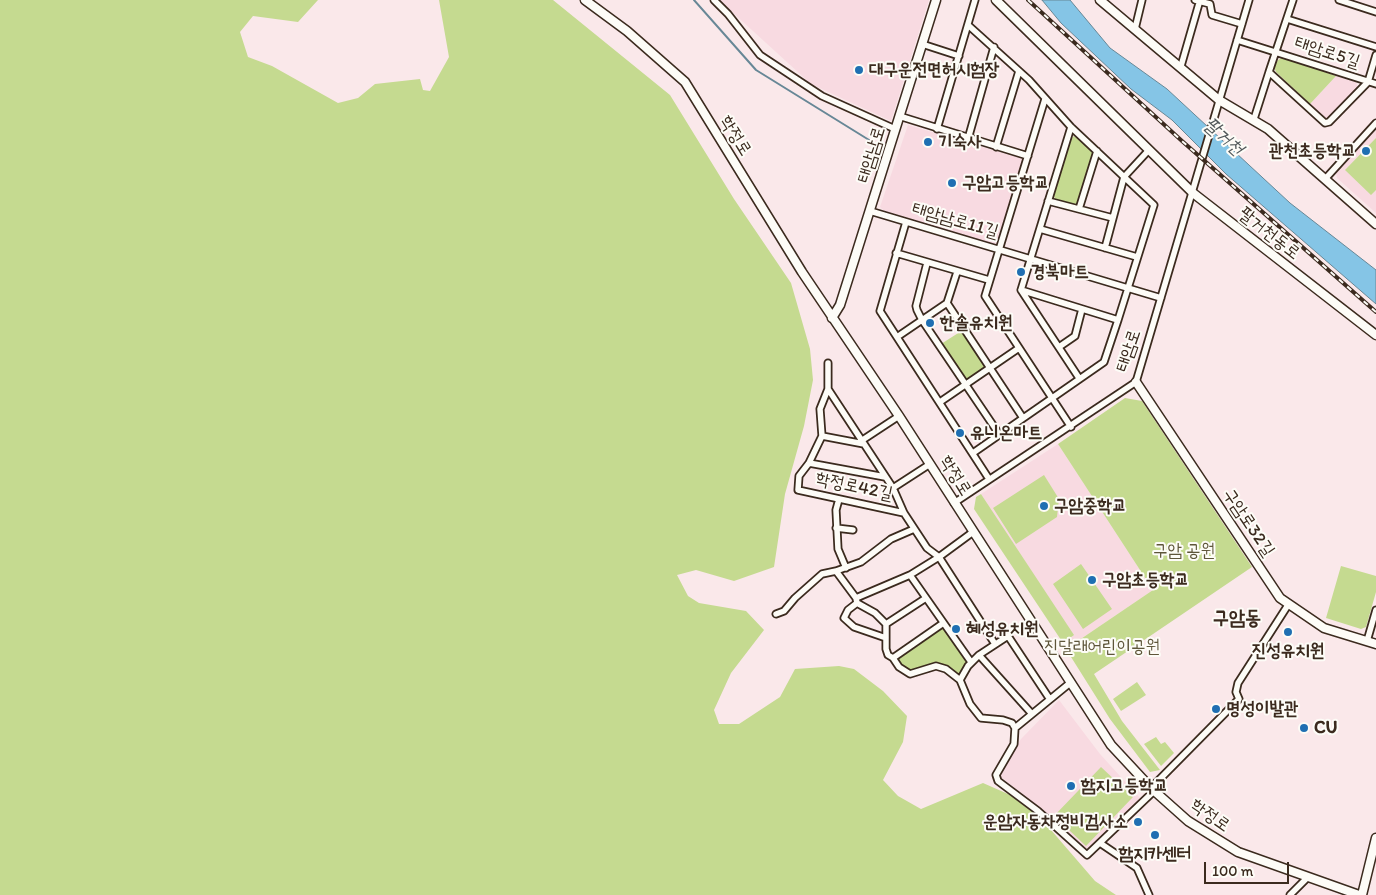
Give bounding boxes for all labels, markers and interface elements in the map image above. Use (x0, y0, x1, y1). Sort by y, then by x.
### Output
street label: 태암로5길 (1292, 32, 1362, 74)
place label: 대구운전면허시험장 (869, 59, 999, 81)
marker: 대구운전면허시험장 (853, 64, 865, 76)
street label: 학정로 (714, 112, 756, 160)
water label: 팔거천 (1198, 113, 1248, 161)
street label: 태암남로 (853, 124, 891, 186)
place label: 기숙사 (938, 131, 981, 153)
marker: 기숙사 (922, 136, 934, 148)
place label: 관천초등학교 (1269, 140, 1356, 162)
marker: 관천초등학교 (1360, 145, 1372, 157)
place label: 구암고등학교 (962, 172, 1049, 194)
marker: 구암고등학교 (946, 177, 958, 189)
street label: 태암남로11길 (909, 198, 1001, 244)
street label: 팔거천동로 (1234, 203, 1304, 265)
place label: 경북마트 (1031, 261, 1089, 283)
marker: 경북마트 (1015, 266, 1027, 278)
place label: 한솔유치원 (940, 312, 1012, 334)
marker: 한솔유치원 (924, 317, 936, 329)
street label: 태암로 (1112, 327, 1146, 375)
place label: 유니온마트 (970, 422, 1042, 444)
marker: 유니온마트 (954, 427, 966, 439)
street label: 학정로 (934, 452, 976, 500)
street label: 학정로42길 (813, 468, 895, 506)
street label: 구암로32길 (1217, 485, 1279, 561)
place label: 구암중학교 (1054, 495, 1126, 517)
marker: 구암중학교 (1038, 500, 1050, 512)
park label: 구암 공원 (1153, 540, 1215, 562)
place label: 구암초등학교 (1102, 569, 1189, 591)
marker: 구암초등학교 (1086, 574, 1098, 586)
district label: 구암동 (1213, 607, 1261, 631)
place label: 혜성유치원 (966, 618, 1038, 640)
marker: 혜성유치원 (950, 623, 962, 635)
marker: 진성유치원 (1282, 626, 1294, 638)
park label: 진달래어린이공원 (1044, 636, 1160, 658)
place label: 진성유치원 (1252, 640, 1324, 662)
place label: 명성이발관 (1226, 698, 1298, 720)
marker: 명성이발관 (1210, 703, 1222, 715)
place label: CU (1314, 717, 1338, 739)
marker: CU (1298, 722, 1310, 734)
place label: 함지고등학교 (1081, 775, 1168, 797)
marker: 함지고등학교 (1065, 780, 1077, 792)
street label: 학정로 (1186, 795, 1234, 837)
place label: 운암자동차정비검사소 (983, 811, 1128, 833)
marker: 운암자동차정비검사소 (1132, 816, 1144, 828)
marker: 함지카센터 (1149, 829, 1161, 841)
place label: 함지카센터 (1119, 843, 1191, 865)
scale bar (1206, 852, 1291, 884)
text: 100 m (1212, 862, 1253, 880)

